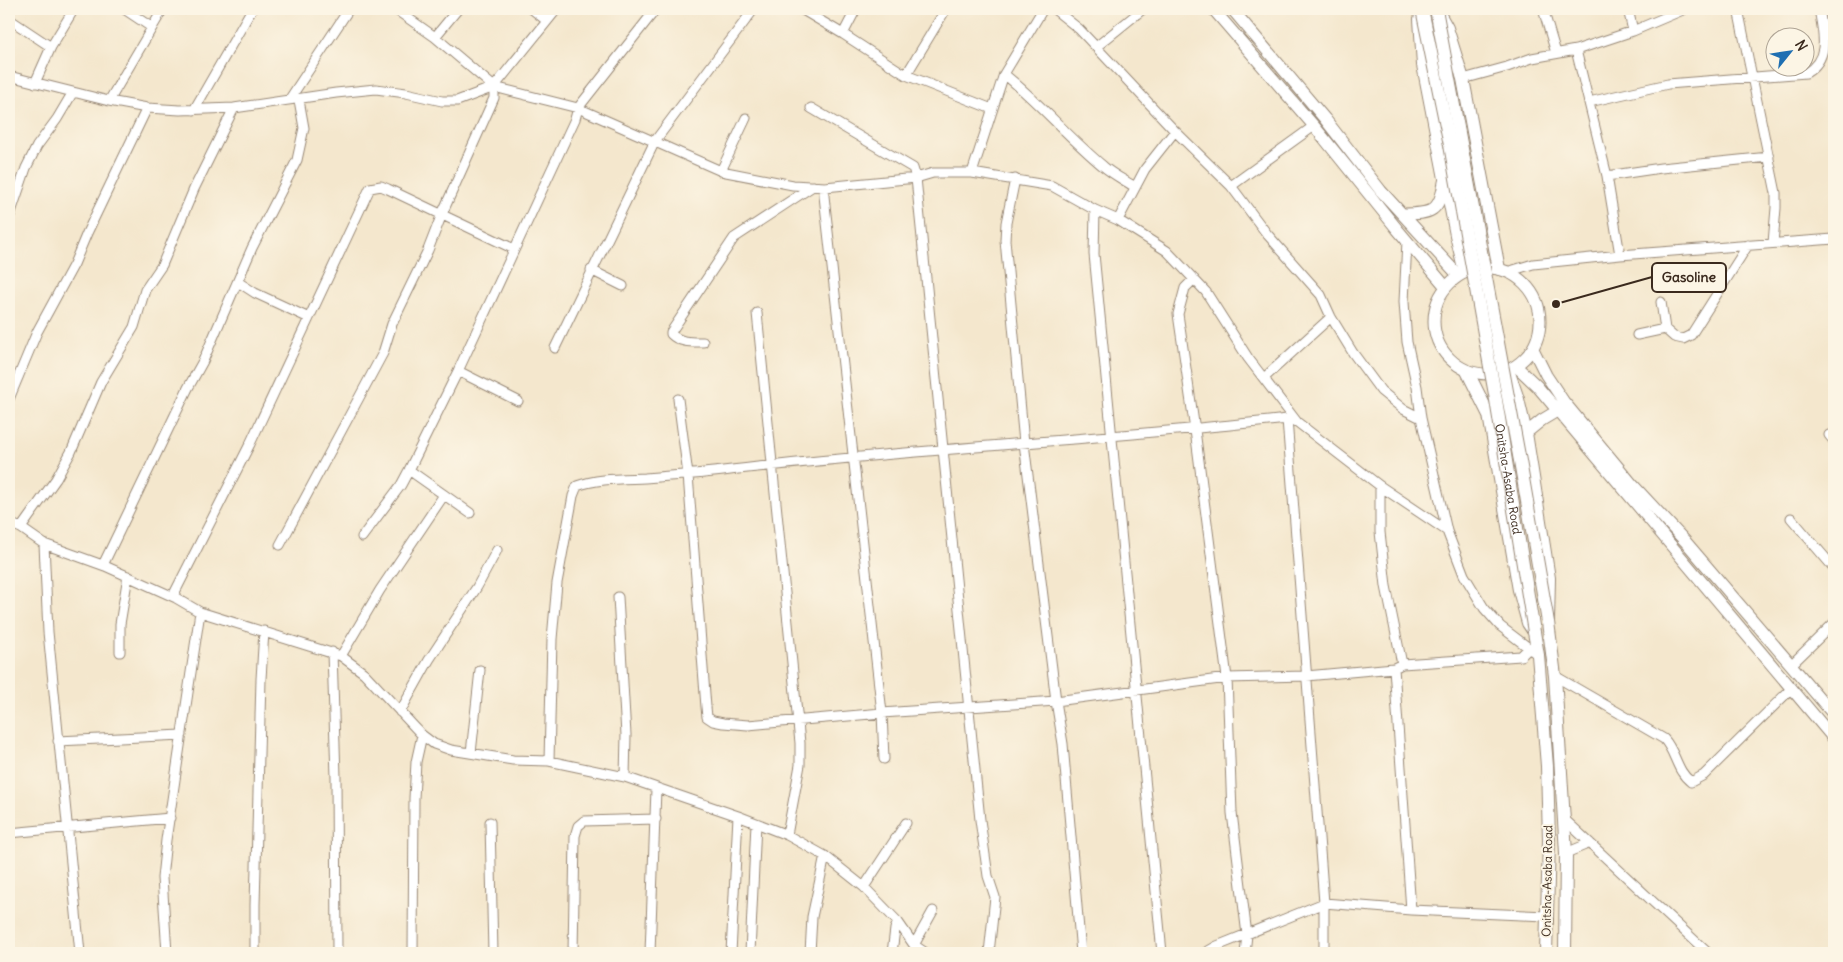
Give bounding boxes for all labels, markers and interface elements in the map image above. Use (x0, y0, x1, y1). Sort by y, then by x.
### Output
north arrow (1766, 28, 1816, 78)
text: N (1791, 37, 1811, 54)
callout: Gasoline (1652, 263, 1726, 292)
text: Gasoline (1662, 268, 1717, 286)
street label: Onitsha-Asaba Road (1492, 423, 1525, 535)
street label: Onitsha-Asaba Road (1539, 825, 1555, 937)

